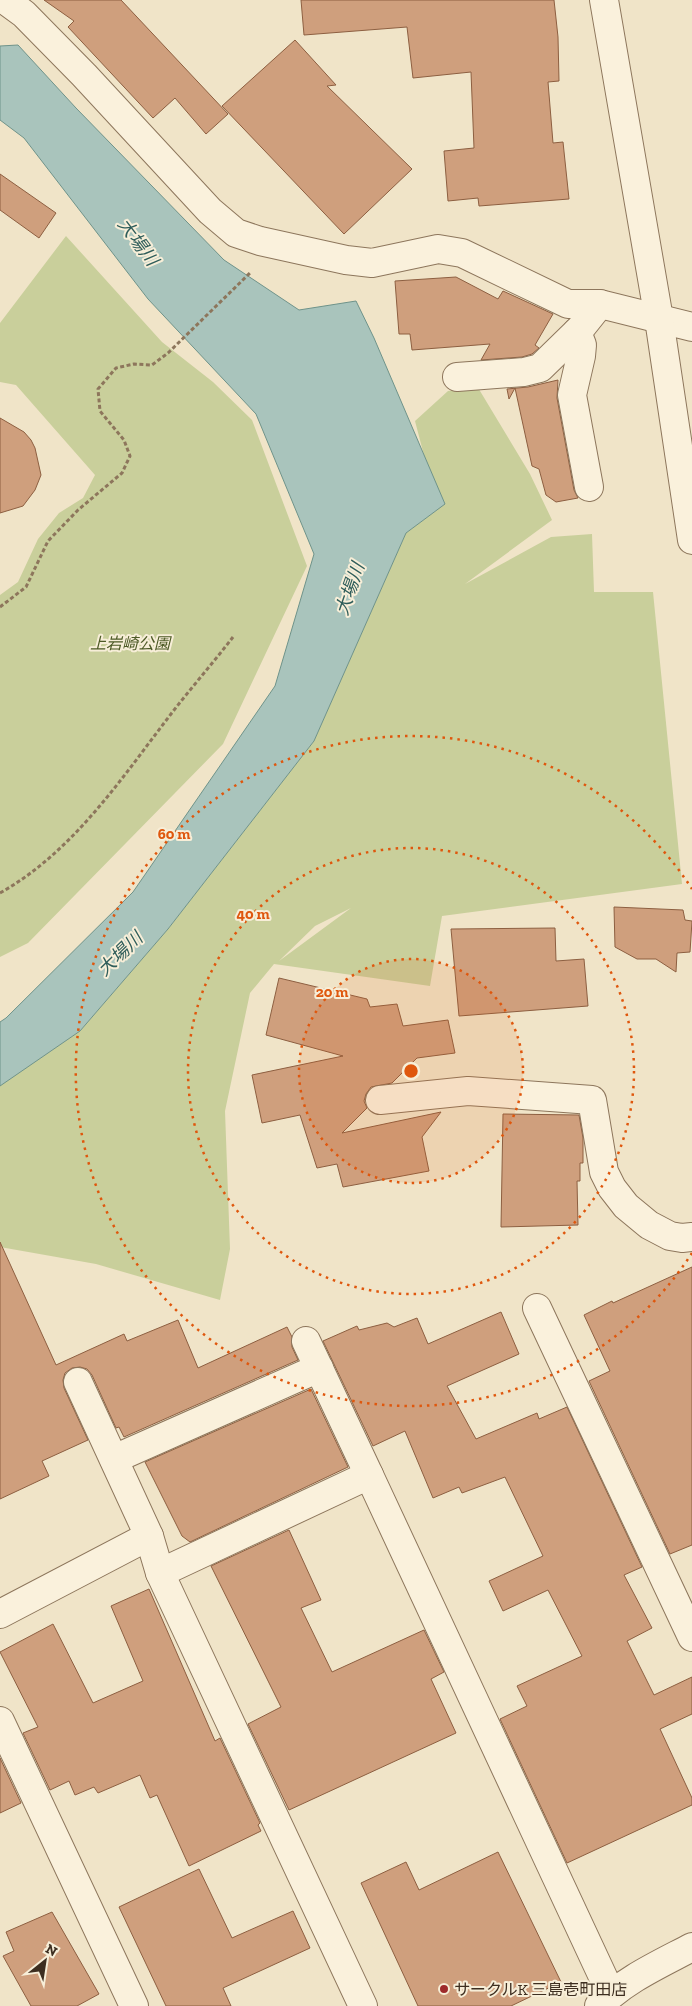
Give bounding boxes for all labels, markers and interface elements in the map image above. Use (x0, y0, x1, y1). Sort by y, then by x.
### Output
water label: 大場川 (113, 214, 164, 272)
water label: 大場川 (331, 558, 370, 618)
park label: 上岩崎公園 (90, 634, 172, 653)
text: 60 m (158, 825, 190, 843)
text: 40 m (236, 905, 270, 923)
water label: 大場川 (93, 926, 149, 981)
text: 20 m (316, 983, 348, 1001)
centre of rings (402, 1062, 420, 1080)
north arrow (20, 1936, 70, 1986)
text: N (42, 1940, 60, 1960)
place label: サークルK 三島壱町田店 (454, 1980, 627, 1999)
marker: サークルK 三島壱町田店 (438, 1983, 450, 1995)

